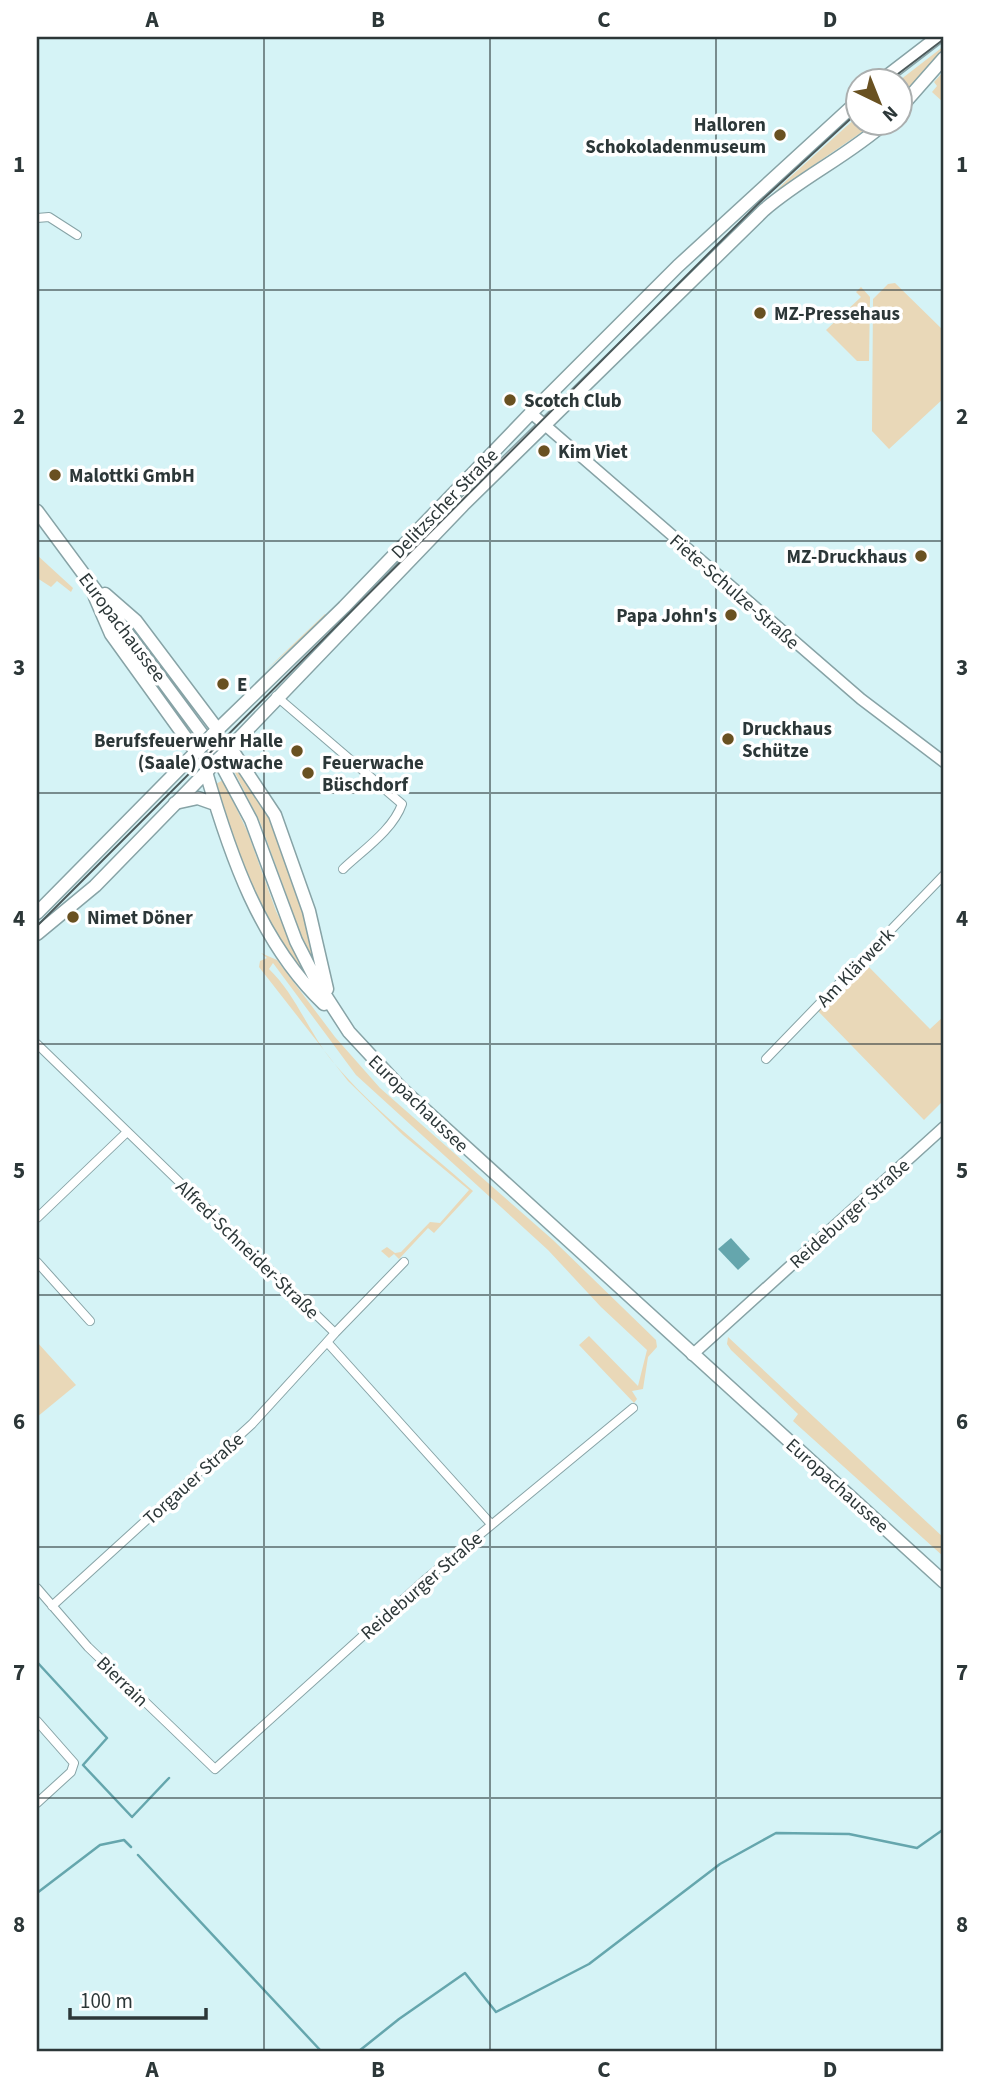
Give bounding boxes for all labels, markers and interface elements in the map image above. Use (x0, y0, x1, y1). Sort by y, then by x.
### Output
text: A (144, 3, 159, 36)
text: B (371, 3, 385, 36)
text: C (597, 3, 611, 36)
text: D (823, 3, 837, 36)
north arrow (844, 66, 914, 136)
text: N (876, 99, 903, 128)
place label: Halloren Schokoladenmuseum (585, 112, 766, 161)
marker: Halloren Schokoladenmuseum (772, 127, 788, 143)
text: 1 (13, 148, 25, 181)
text: 1 (956, 148, 968, 181)
place label: MZ-Pressehaus (774, 301, 900, 328)
marker: MZ-Pressehaus (752, 305, 768, 321)
place label: Scotch Club (524, 388, 622, 415)
marker: Scotch Club (502, 392, 518, 408)
text: 2 (13, 400, 25, 433)
text: 2 (956, 400, 968, 433)
place label: Kim Viet (558, 439, 628, 466)
street label: Delitzscher Straße (385, 443, 505, 565)
marker: Kim Viet (536, 443, 552, 459)
place label: Malottki GmbH (69, 463, 195, 490)
marker: Malottki GmbH (47, 467, 63, 483)
street label: Fiete-Schulze-Straße (663, 528, 805, 656)
place label: MZ-Druckhaus (787, 544, 907, 571)
marker: MZ-Druckhaus (913, 548, 929, 564)
street label: Europachaussee (72, 568, 172, 688)
place label: Papa John's (616, 603, 717, 630)
marker: Papa John's (723, 607, 739, 623)
text: 3 (13, 651, 25, 684)
text: 3 (956, 651, 968, 684)
place label: E (237, 672, 247, 699)
marker: E (215, 676, 231, 692)
place label: Druckhaus Schütze (742, 716, 832, 765)
place label: Berufsfeuerwehr Halle (Saale) Ostwache (94, 728, 283, 777)
marker: Druckhaus Schütze (720, 731, 736, 747)
marker: Berufsfeuerwehr Halle (Saale) Ostwache (289, 743, 305, 759)
place label: Feuerwache Büschdorf (322, 750, 424, 799)
marker: Feuerwache Büschdorf (300, 765, 316, 781)
text: 4 (13, 902, 25, 935)
text: 4 (956, 902, 968, 935)
place label: Nimet Döner (87, 905, 193, 932)
marker: Nimet Döner (65, 909, 81, 925)
street label: Am Klärwerk (811, 922, 901, 1014)
street label: Europachaussee (362, 1049, 474, 1159)
street label: Reideburger Straße (784, 1153, 916, 1275)
text: 5 (13, 1154, 25, 1187)
text: 5 (956, 1154, 968, 1187)
street label: Alfred-Schneider-Straße (169, 1174, 325, 1326)
text: 6 (13, 1405, 25, 1438)
text: 6 (956, 1405, 968, 1438)
street label: Torgauer Straße (138, 1427, 250, 1532)
street label: Europachaussee (779, 1432, 895, 1540)
street label: Reideburger Straße (355, 1526, 489, 1647)
street label: Bierrain (90, 1651, 154, 1714)
text: 7 (13, 1656, 25, 1689)
text: 7 (956, 1656, 968, 1689)
text: 8 (13, 1908, 25, 1941)
text: 8 (956, 1908, 968, 1941)
scale bar (70, 1976, 206, 2020)
text: 100 m (80, 1986, 133, 2016)
text: A (144, 2053, 159, 2086)
text: B (371, 2053, 385, 2086)
text: C (597, 2053, 611, 2086)
text: D (823, 2053, 837, 2086)

